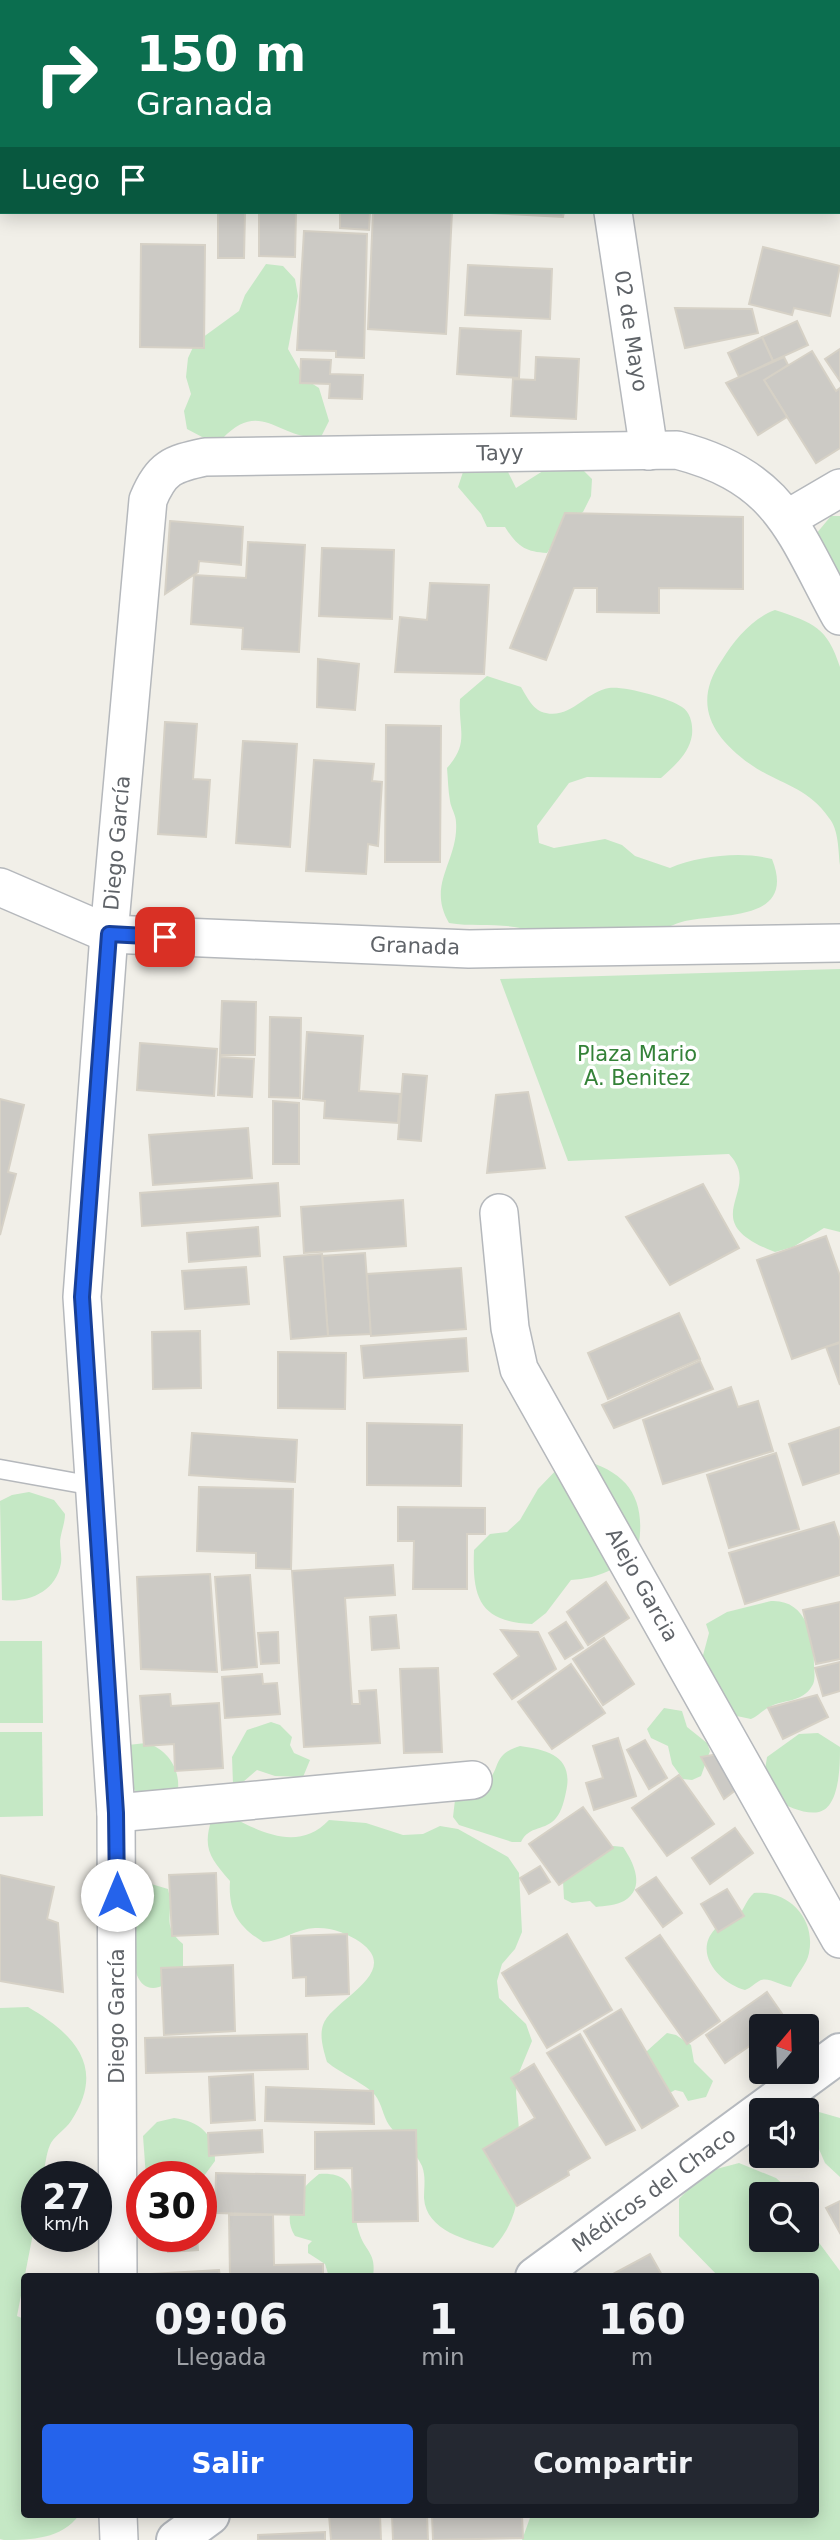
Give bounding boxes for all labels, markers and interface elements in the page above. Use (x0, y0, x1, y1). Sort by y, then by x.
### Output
text: 150 m (136, 26, 306, 83)
icon: right (21, 28, 112, 119)
text: Granada (136, 85, 273, 123)
icon: arrive (114, 161, 152, 199)
text: Luego (21, 165, 100, 195)
street label: 02 de Mayo (610, 269, 652, 393)
street label: Tayy (475, 441, 524, 465)
street label: Diego García (99, 775, 135, 911)
pin (135, 907, 195, 967)
icon: arrive (146, 918, 184, 956)
street label: Granada (370, 932, 460, 960)
park label: Plaza Mario A. Benitez (577, 1042, 697, 1090)
street label: Alejo Garcia (601, 1524, 683, 1646)
position arrow (80, 1858, 154, 1932)
street label: Diego García (105, 1948, 129, 2084)
north arrow (749, 2014, 819, 2084)
map controls (749, 2014, 819, 2252)
button: sound (749, 2098, 819, 2168)
street label: Médicos del Chaco (568, 2123, 740, 2257)
speed limit sign: 30 (126, 2161, 217, 2252)
text: 27 (42, 2177, 91, 2217)
button: search (749, 2182, 819, 2252)
text: km/h (44, 2213, 89, 2234)
text: 09:06 (154, 2295, 288, 2344)
text: 1 (428, 2295, 458, 2344)
text: 160 (598, 2295, 686, 2344)
text: Llegada (176, 2344, 267, 2370)
text: min (421, 2344, 465, 2370)
text: m (631, 2344, 653, 2370)
button: Salir (42, 2424, 413, 2504)
button: Compartir (427, 2424, 798, 2504)

